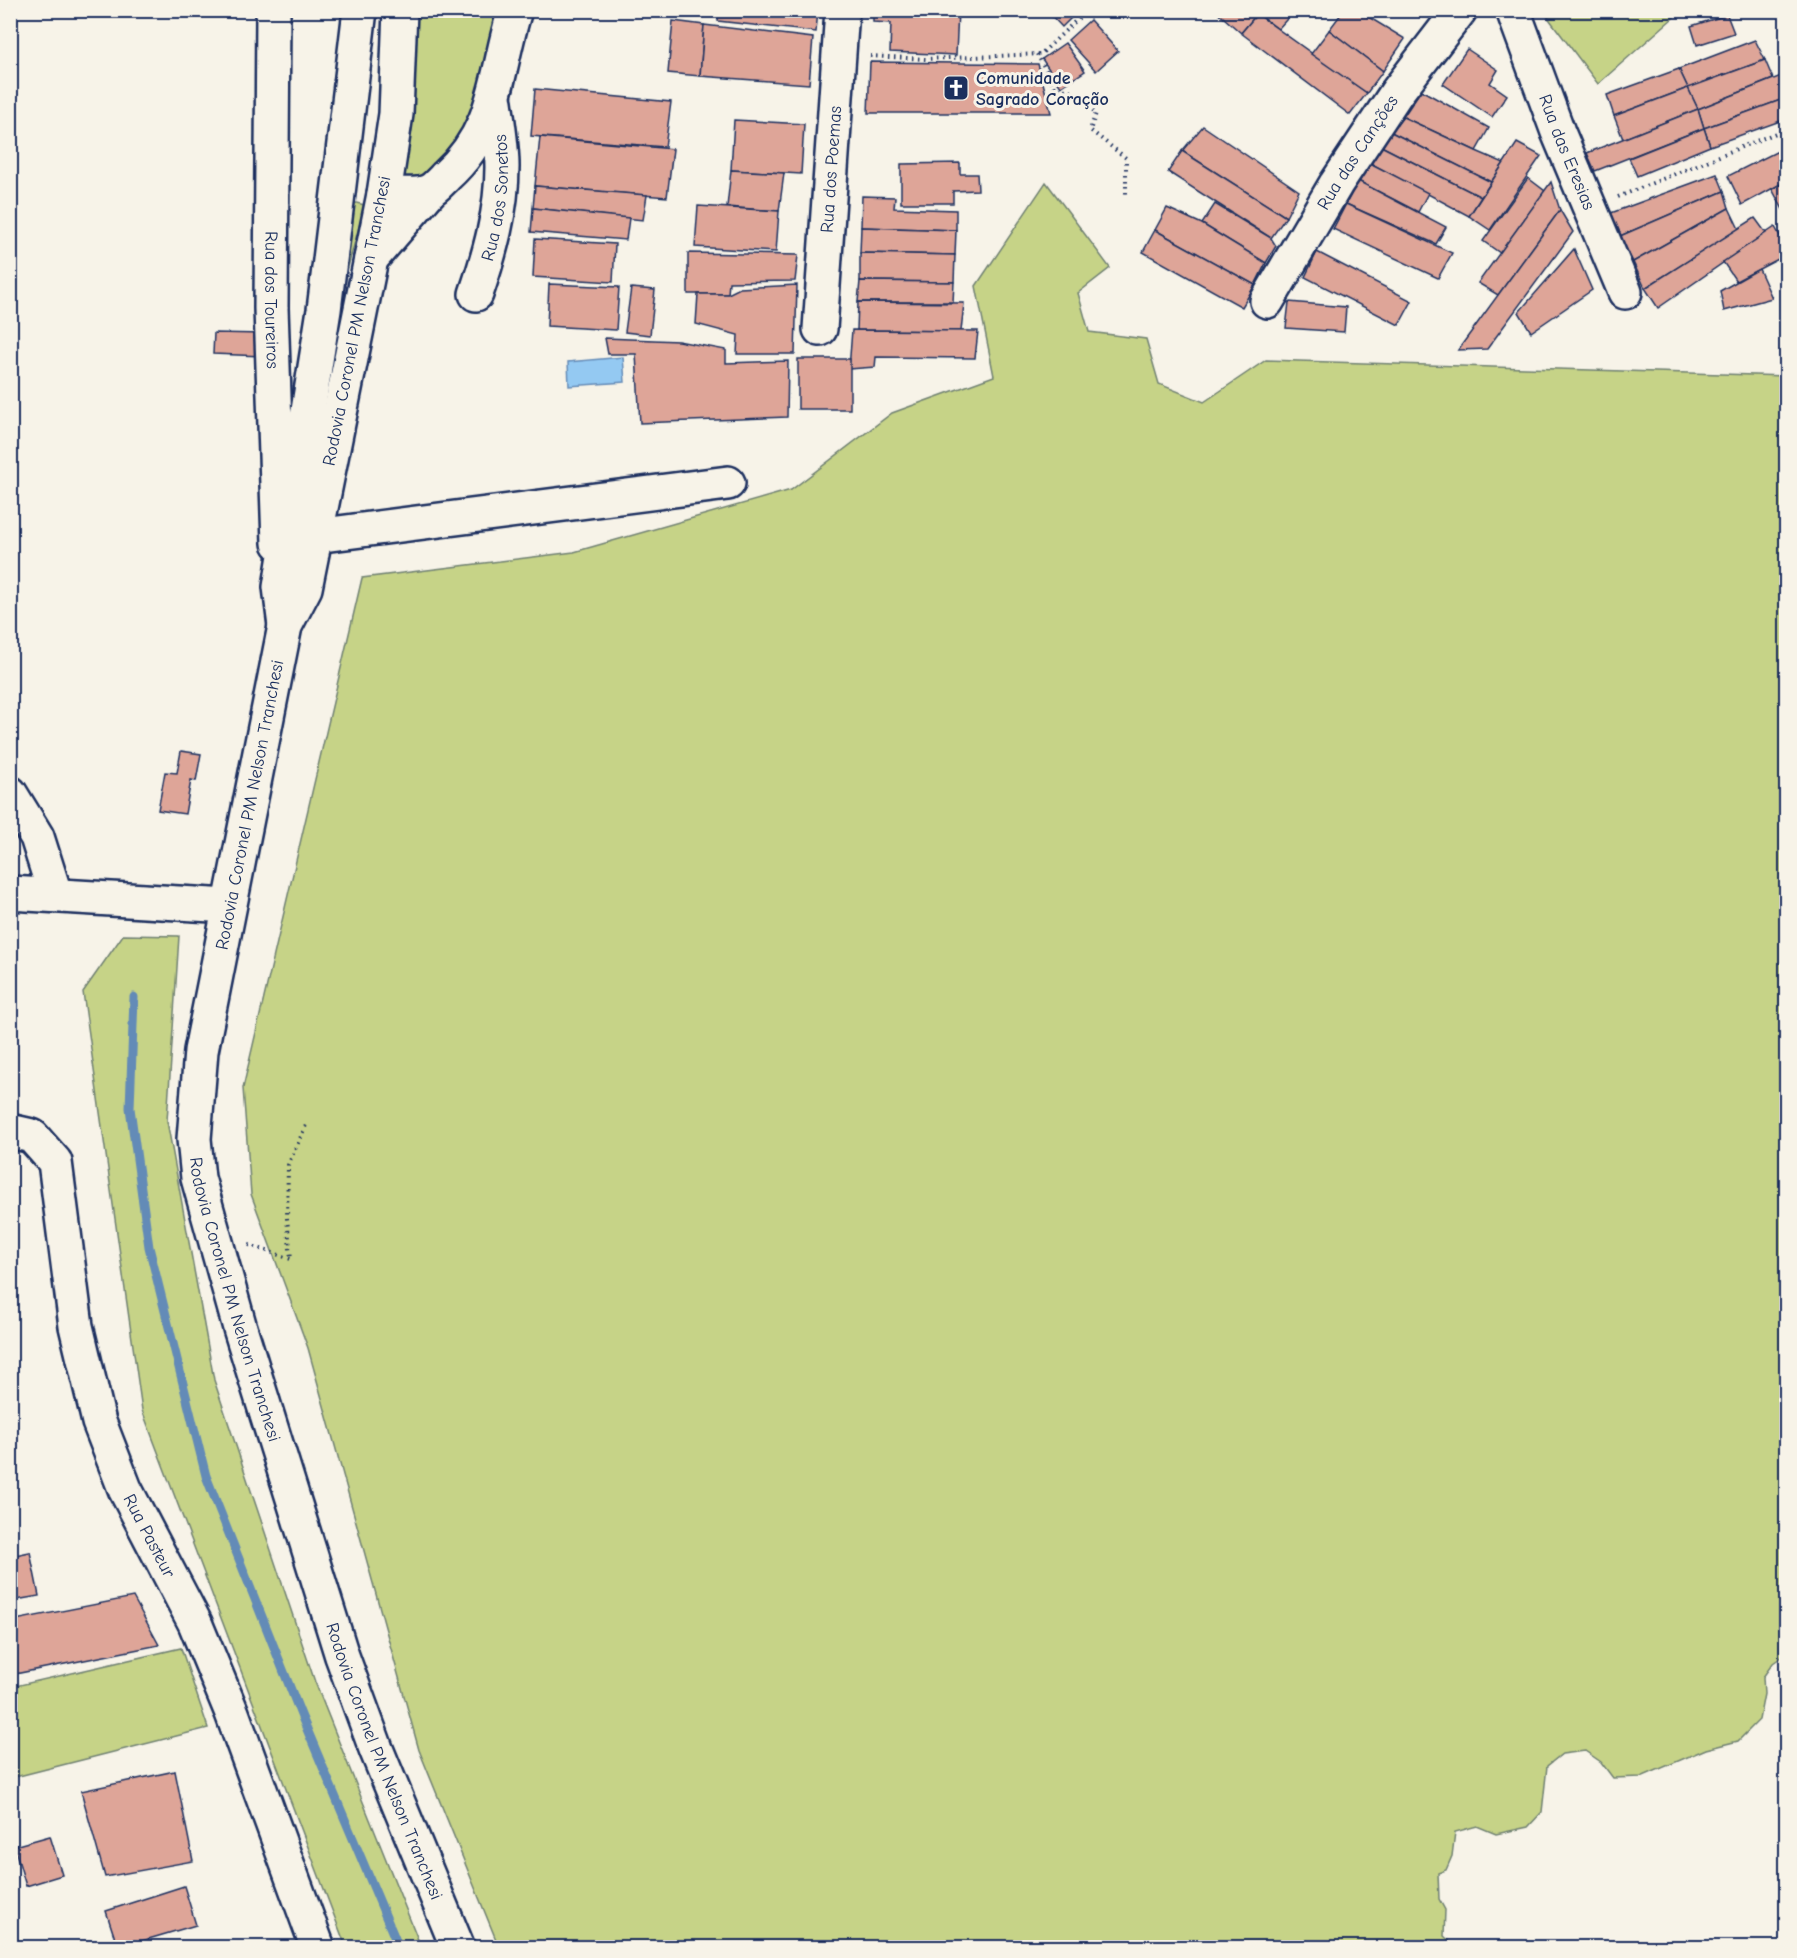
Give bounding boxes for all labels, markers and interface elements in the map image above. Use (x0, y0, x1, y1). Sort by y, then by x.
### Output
place label: Comunidade Sagrado Coração (976, 68, 1109, 110)
church icon: Comunidade Sagrado Coração (941, 73, 971, 103)
street label: Rua das Canções (1313, 91, 1403, 214)
street label: Rua das Eresias (1535, 91, 1600, 213)
street label: Rua dos Poemas (816, 105, 846, 234)
street label: Rua dos Sonetos (477, 133, 513, 263)
street label: Rodovia Coronel PM Nelson Tranchesi (319, 174, 395, 468)
street label: Rua dos Toureiros (260, 231, 284, 369)
street label: Rodovia Coronel PM Nelson Tranchesi (212, 658, 288, 952)
street label: Rodovia Coronel PM Nelson Tranchesi (185, 1156, 285, 1444)
street label: Rua Pasteur (119, 1490, 180, 1582)
street label: Rodovia Coronel PM Nelson Tranchesi (322, 1620, 447, 1903)

